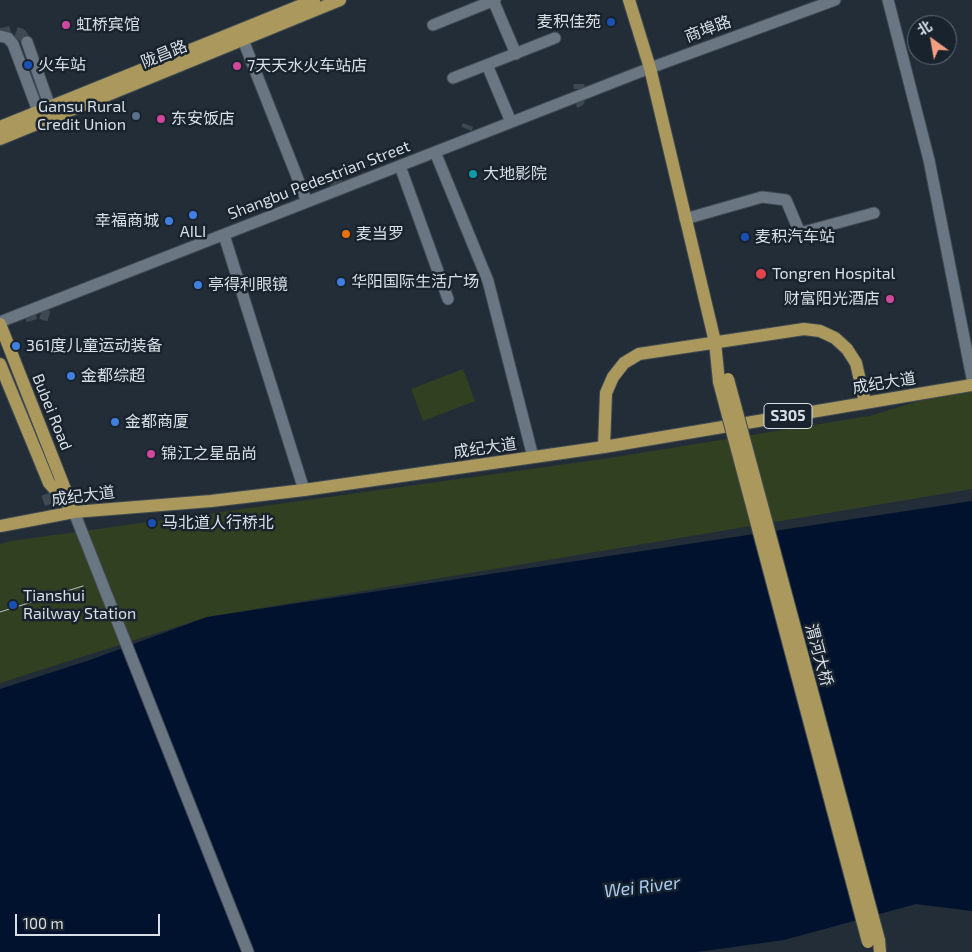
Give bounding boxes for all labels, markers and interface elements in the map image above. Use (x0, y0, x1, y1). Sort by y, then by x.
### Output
place label: 麦积佳苑 (537, 12, 601, 32)
street label: 商埠路 (682, 12, 734, 46)
place label: 虹桥宾馆 (76, 15, 140, 35)
north arrow (907, 15, 957, 65)
marker: 麦积佳苑 (605, 16, 617, 28)
text: 北 (914, 17, 935, 39)
marker: 虹桥宾馆 (60, 19, 72, 31)
street label: 陇昌路 (138, 36, 190, 72)
place label: 火车站 (38, 55, 86, 75)
place label: 7天天水火车站店 (247, 56, 367, 76)
marker: 火车站 (22, 59, 34, 71)
marker: 7天天水火车站店 (231, 60, 243, 72)
place label: Gansu Rural Credit Union (37, 97, 126, 135)
place label: 东安饭店 (171, 109, 235, 129)
marker: Gansu Rural Credit Union (130, 110, 142, 122)
marker: 东安饭店 (155, 113, 167, 125)
street label: Shangbu Pedestrian Street (225, 136, 413, 224)
place label: 大地影院 (483, 164, 547, 184)
marker: 大地影院 (467, 168, 479, 180)
marker: AILI (187, 209, 199, 221)
place label: 幸福商城 (95, 211, 159, 231)
marker: 幸福商城 (163, 215, 175, 227)
place label: AILI (180, 222, 206, 242)
place label: 麦当罗 (356, 224, 404, 244)
place label: 麦积汽车站 (755, 227, 835, 247)
marker: 麦当罗 (340, 228, 352, 240)
marker: 麦积汽车站 (739, 231, 751, 243)
place label: Tongren Hospital (772, 264, 895, 284)
marker: Tongren Hospital (754, 267, 768, 281)
place label: 华阳国际生活广场 (351, 272, 479, 292)
place label: 亭得利眼镜 (208, 275, 288, 295)
marker: 华阳国际生活广场 (335, 276, 347, 288)
marker: 亭得利眼镜 (192, 279, 204, 291)
place label: 财富阳光酒店 (784, 289, 880, 309)
marker: 财富阳光酒店 (884, 293, 896, 305)
place label: 361度儿童运动装备 (26, 336, 162, 356)
marker: 361度儿童运动装备 (10, 340, 22, 352)
place label: 金都综超 (81, 366, 145, 386)
street label: 成纪大道 (851, 369, 917, 397)
marker: 金都综超 (65, 370, 77, 382)
street label: Bubei Road (28, 371, 76, 453)
road number: S305 (764, 404, 812, 428)
place label: 金都商厦 (125, 412, 189, 432)
marker: 金都商厦 (109, 416, 121, 428)
street label: 成纪大道 (452, 434, 518, 462)
place label: 锦江之星品尚 (161, 444, 257, 464)
marker: 锦江之星品尚 (145, 448, 157, 460)
street label: 成纪大道 (50, 483, 116, 509)
place label: 马北道人行桥北 (162, 513, 274, 533)
marker: 马北道人行桥北 (146, 517, 158, 529)
place label: Tianshui Railway Station (23, 586, 136, 624)
marker: Tianshui Railway Station (7, 599, 19, 611)
street label: 渭河大桥 (801, 622, 837, 688)
water label: Wei River (603, 872, 681, 902)
scale bar (18, 904, 162, 936)
text: 100 m (23, 914, 64, 932)

